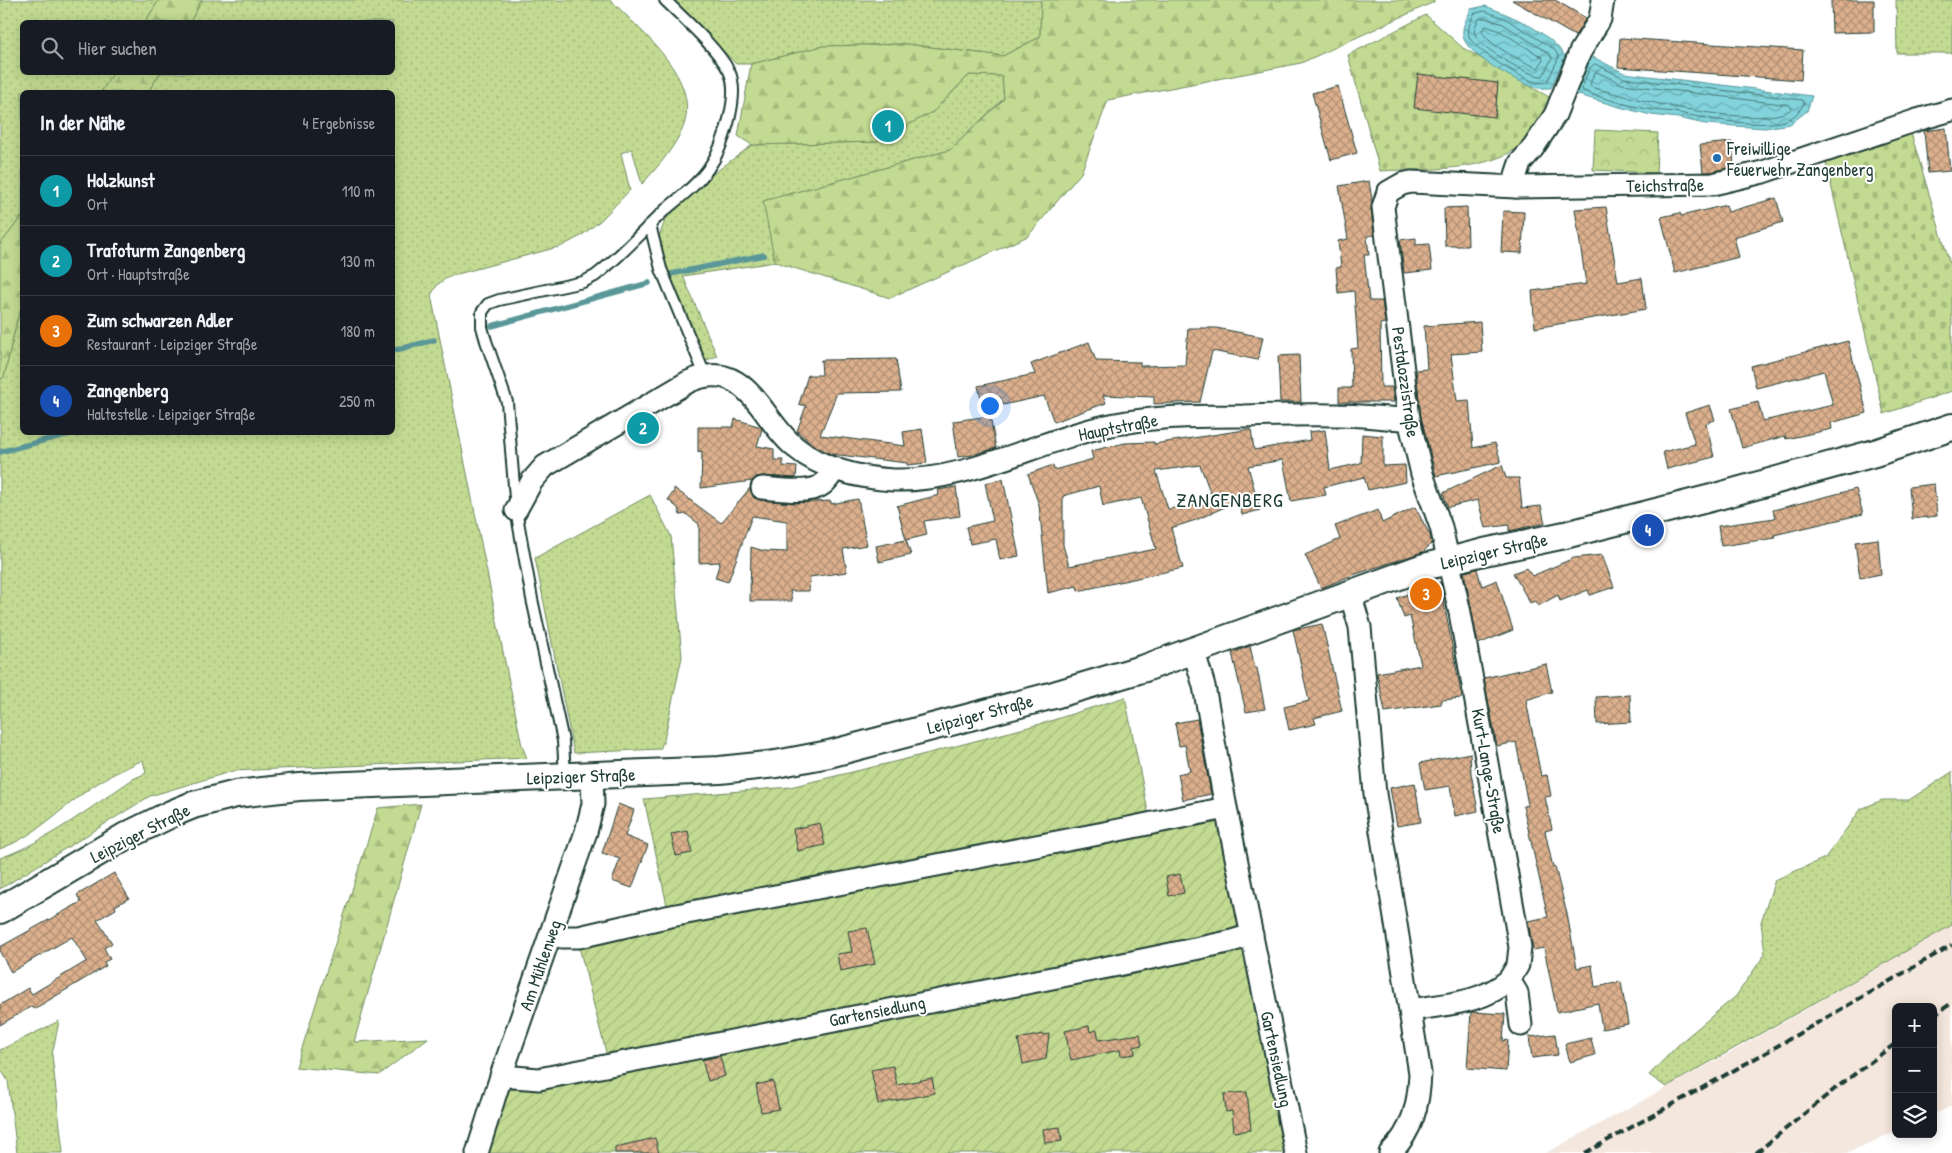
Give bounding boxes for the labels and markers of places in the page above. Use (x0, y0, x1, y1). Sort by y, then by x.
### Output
pin: 1 (872, 107, 904, 145)
place label: Freiwillige Feuerwehr Zangenberg (1726, 136, 1873, 182)
marker: Freiwillige Feuerwehr Zangenberg (1711, 152, 1723, 164)
pin: 2 (627, 409, 659, 447)
pin: 4 (1632, 511, 1664, 549)
pin: 3 (1410, 575, 1442, 613)

